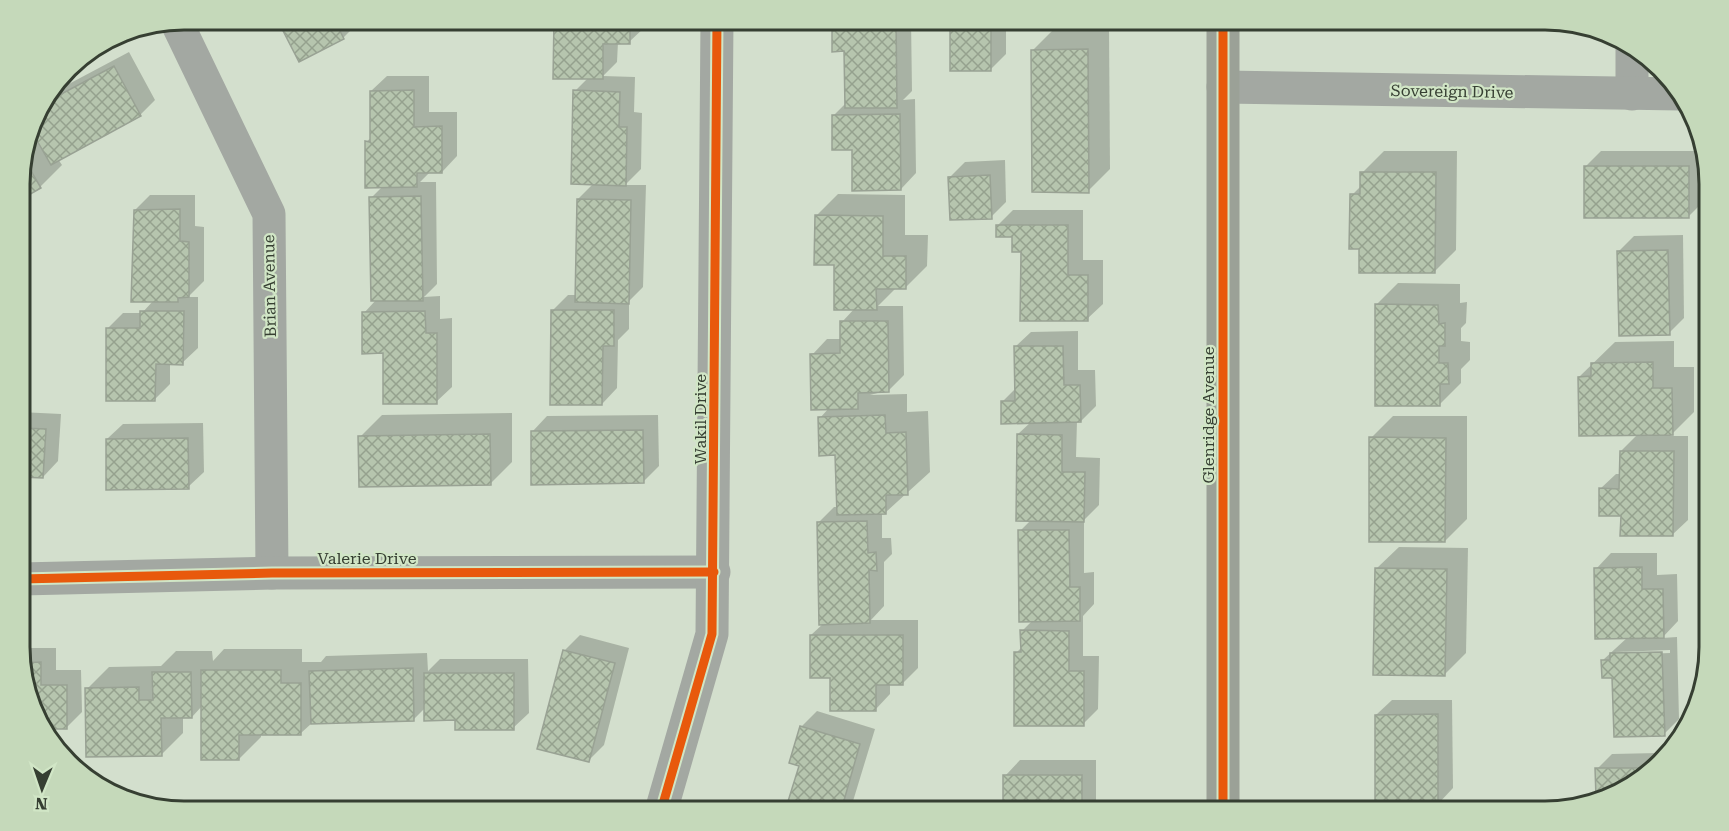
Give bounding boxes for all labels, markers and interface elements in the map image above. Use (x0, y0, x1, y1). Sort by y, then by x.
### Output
street label: Sovereign Drive (1390, 81, 1514, 102)
street label: Brian Avenue (259, 234, 280, 338)
street label: Glenridge Avenue (1199, 346, 1218, 484)
street label: Wakil Drive (691, 374, 710, 464)
street label: Valerie Drive (318, 549, 417, 568)
north arrow (12, 759, 72, 819)
text: N (35, 794, 48, 813)

